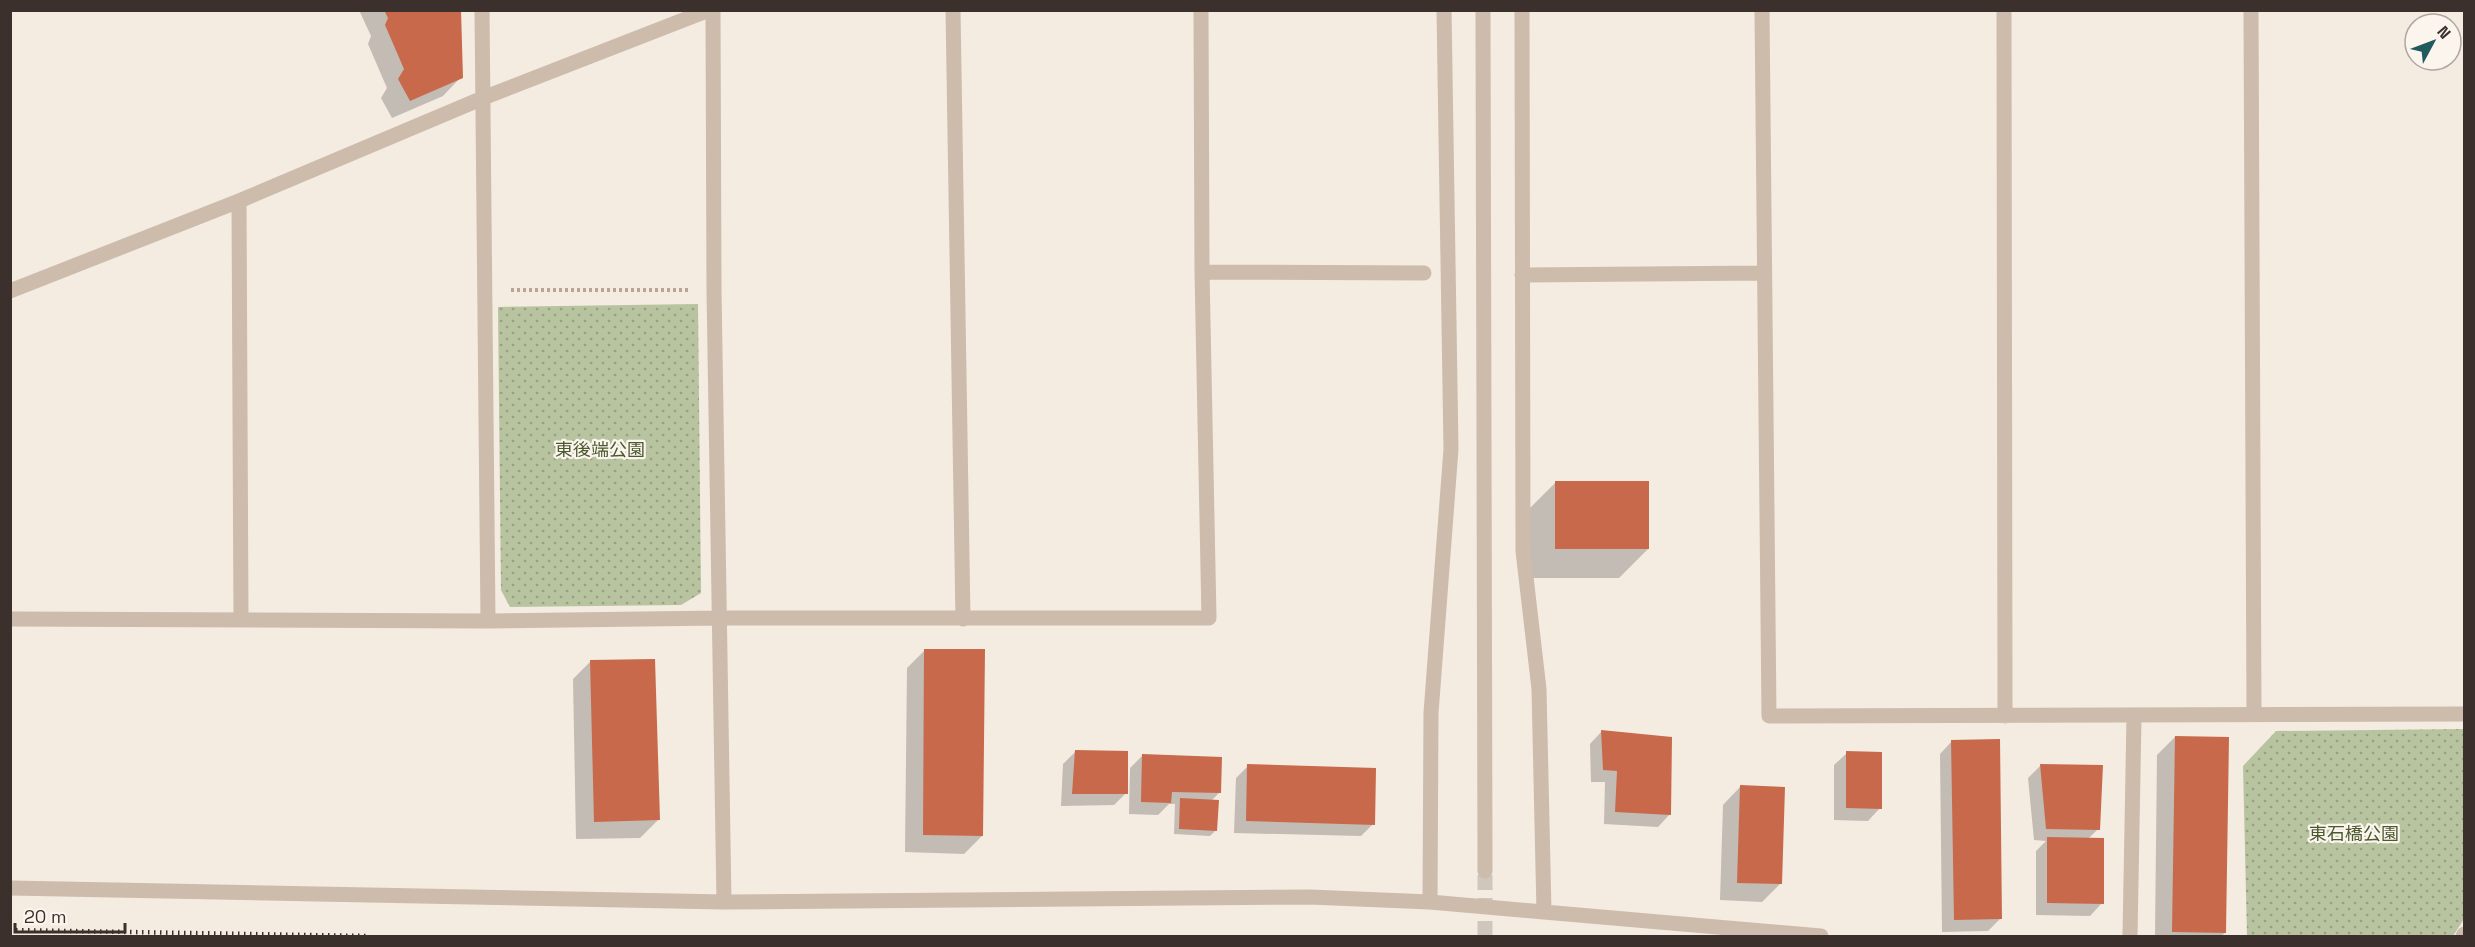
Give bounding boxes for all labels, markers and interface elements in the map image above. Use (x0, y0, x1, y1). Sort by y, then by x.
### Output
north arrow (2403, 12, 2463, 72)
text: N (2432, 22, 2455, 43)
park label: 東後端公園 (555, 438, 645, 461)
park label: 東石橋公園 (2309, 822, 2399, 845)
scale bar (15, 896, 124, 934)
text: 20 m (24, 905, 67, 928)

